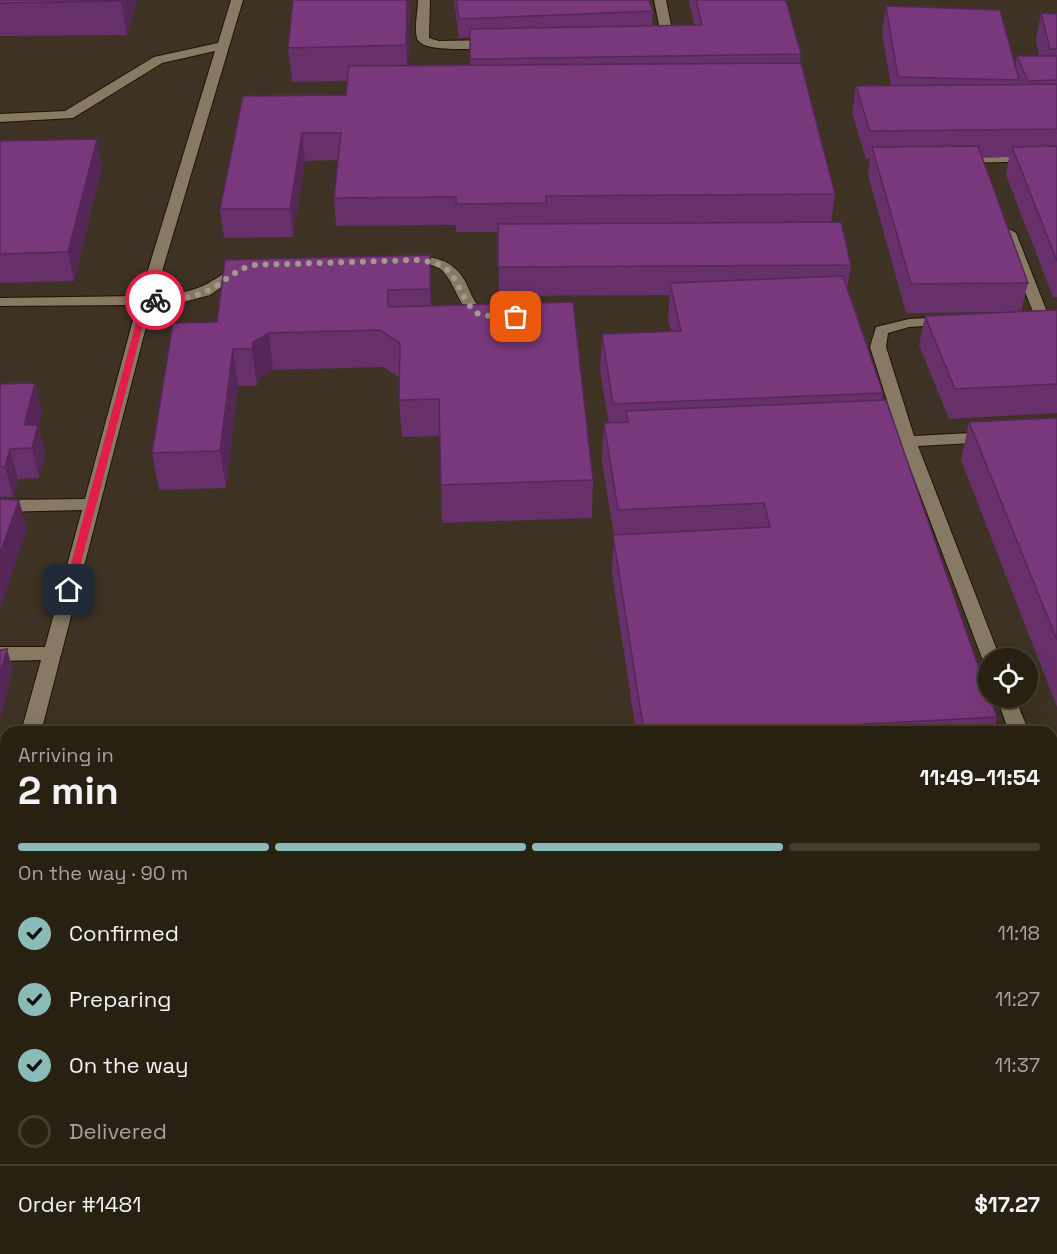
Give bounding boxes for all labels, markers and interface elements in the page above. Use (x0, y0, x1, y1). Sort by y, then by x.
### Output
courier (125, 270, 185, 330)
icon: bike (139, 284, 172, 317)
pin (490, 291, 541, 342)
icon: bag (499, 300, 532, 333)
pin (43, 564, 94, 615)
icon: home (52, 573, 85, 606)
map controls (978, 648, 1038, 708)
button: locate (978, 648, 1038, 708)
text: Arriving in (18, 742, 114, 768)
text: 11:49–11:54 (919, 763, 1040, 791)
text: 2 min (18, 766, 119, 815)
text: On the way · 90 m (18, 860, 188, 886)
icon: check (18, 917, 51, 950)
text: Confirmed (69, 919, 179, 947)
text: 11:18 (997, 920, 1040, 946)
icon: check (18, 983, 51, 1016)
text: Preparing (69, 985, 171, 1013)
text: 11:27 (995, 986, 1040, 1012)
icon: check (18, 1049, 51, 1082)
text: On the way (69, 1051, 188, 1079)
text: 11:37 (995, 1052, 1040, 1078)
text: Delivered (69, 1117, 167, 1145)
text: Order #1481 (18, 1190, 141, 1218)
text: $17.27 (974, 1190, 1040, 1218)

